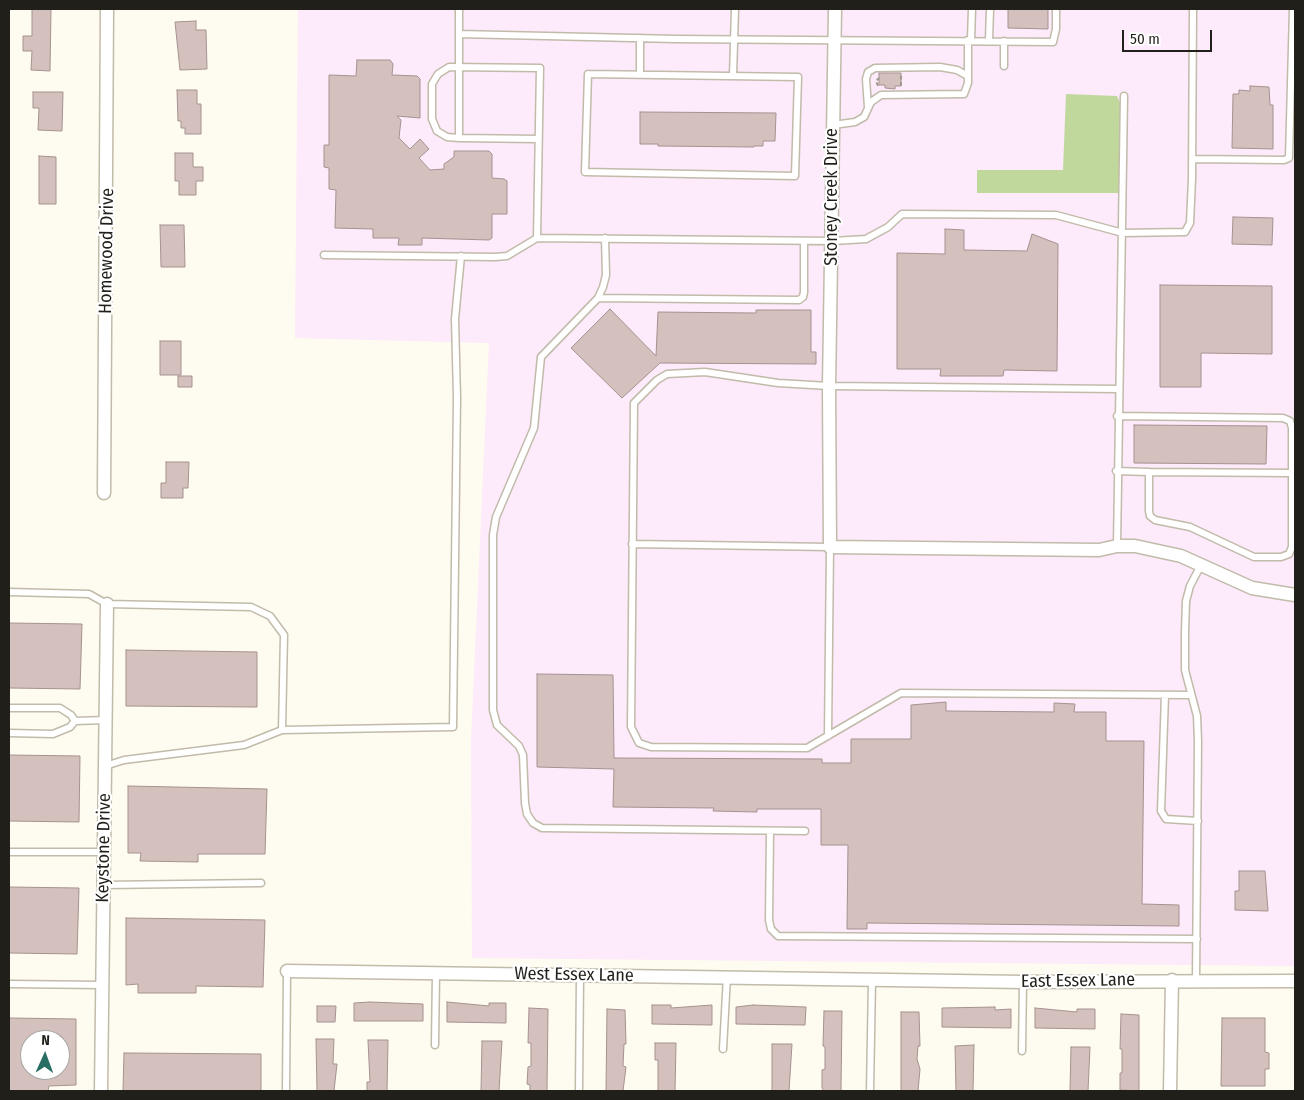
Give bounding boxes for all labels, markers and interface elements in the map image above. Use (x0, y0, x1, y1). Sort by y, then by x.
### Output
scale bar (1124, 20, 1214, 52)
text: 50 m (1130, 30, 1160, 48)
street label: Stoney Creek Drive (821, 128, 843, 266)
street label: Homewood Drive (95, 188, 119, 314)
street label: Keystone Drive (92, 793, 116, 903)
street label: West Essex Lane (514, 963, 634, 987)
street label: East Essex Lane (1021, 969, 1135, 993)
north arrow (20, 1030, 70, 1080)
text: N (41, 1032, 50, 1049)

